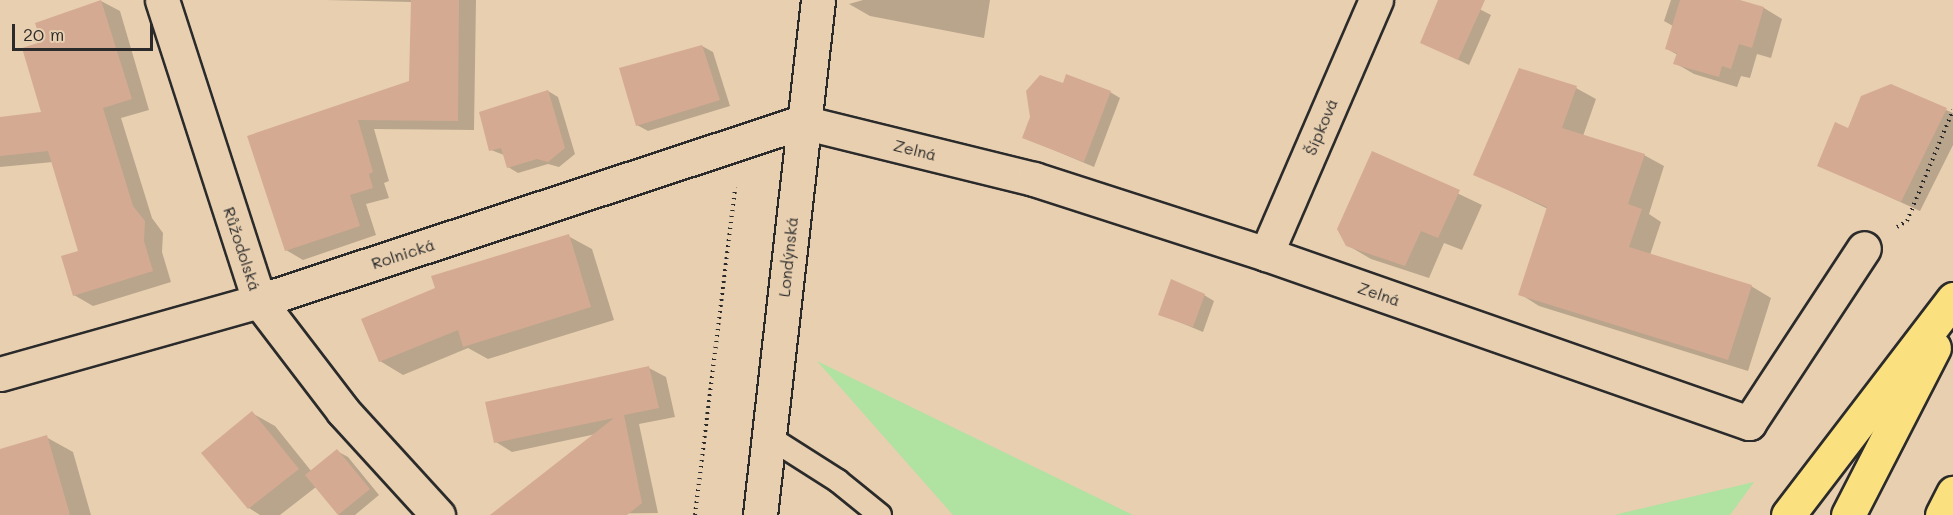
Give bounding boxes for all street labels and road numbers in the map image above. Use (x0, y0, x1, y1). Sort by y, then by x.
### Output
street label: Šípková (1301, 96, 1341, 158)
street label: Zelná (892, 135, 938, 165)
street label: Růžodolská (219, 205, 265, 293)
street label: Londýnská (774, 216, 802, 298)
street label: Rolnická (369, 235, 437, 273)
street label: Zelná (1355, 278, 1403, 310)

